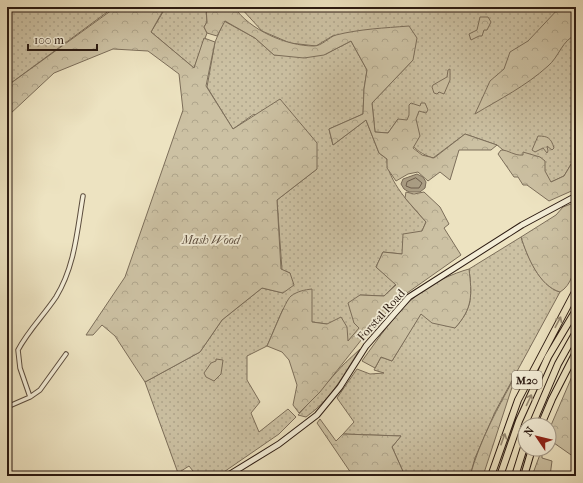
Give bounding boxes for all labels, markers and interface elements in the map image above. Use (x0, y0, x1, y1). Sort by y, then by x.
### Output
scale bar (28, 26, 97, 52)
text: 100 m (34, 33, 64, 47)
park label: Mash Wood (181, 233, 242, 247)
street label: Forstal Road (354, 286, 408, 344)
one-way arrow (555, 316, 563, 328)
road number: M20 (512, 371, 542, 389)
one-way arrow (526, 395, 533, 407)
north arrow (517, 417, 557, 457)
text: N (521, 424, 537, 439)
one-way arrow (499, 433, 507, 445)

